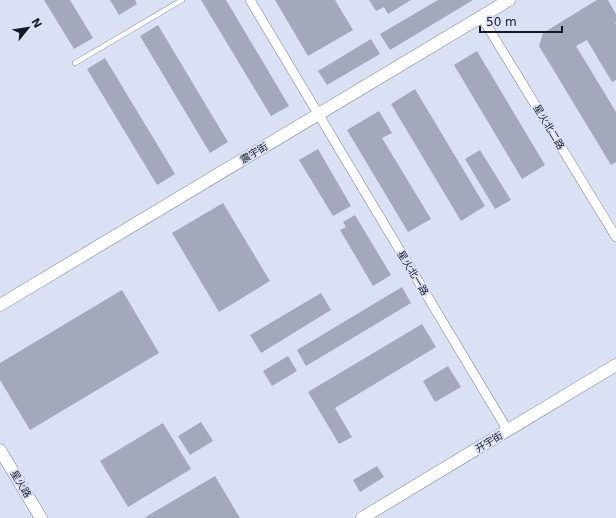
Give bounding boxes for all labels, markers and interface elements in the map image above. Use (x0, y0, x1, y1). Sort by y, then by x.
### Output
north arrow (8, 8, 48, 48)
scale bar (480, 8, 562, 34)
text: 50 m (486, 15, 517, 29)
text: N (28, 16, 44, 30)
street label: 星火北二路 (531, 103, 567, 151)
street label: 震宇街 (238, 141, 270, 165)
street label: 星火北一路 (395, 249, 431, 297)
street label: 开宇街 (473, 430, 505, 454)
street label: 星火路 (9, 468, 33, 500)

